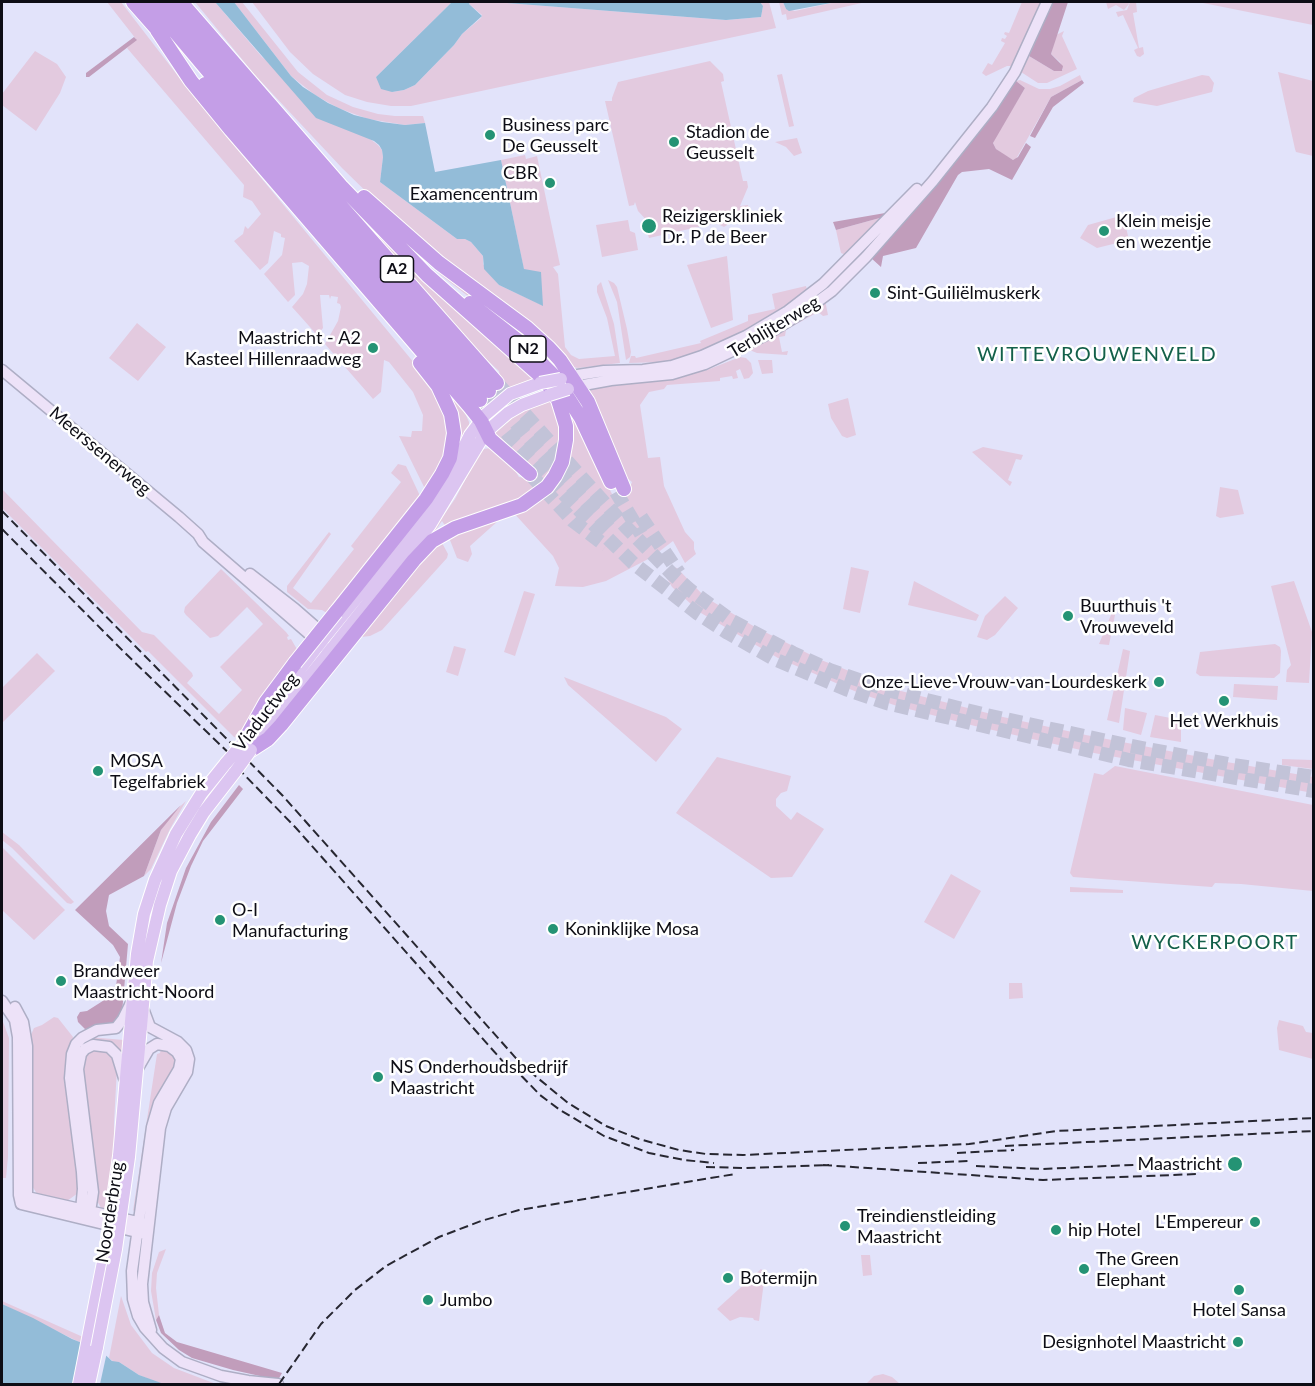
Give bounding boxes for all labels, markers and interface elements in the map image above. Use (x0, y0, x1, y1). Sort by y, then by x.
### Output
place label: Business parc De Geusselt (502, 114, 609, 156)
place label: Stadion de Geusselt (686, 121, 770, 164)
marker: Business parc De Geusselt (483, 128, 497, 142)
marker: Stadion de Geusselt (667, 135, 681, 149)
place label: CBR Examencentrum (410, 162, 538, 204)
marker: CBR Examencentrum (543, 176, 557, 190)
place label: Reizigerskliniek Dr. P de Beer (662, 205, 783, 248)
place label: Klein meisje en wezentje (1116, 210, 1211, 252)
marker: Reizigerskliniek Dr. P de Beer (640, 217, 658, 235)
marker: Klein meisje en wezentje (1097, 224, 1111, 238)
road number: A2 (380, 256, 414, 282)
place label: Sint-Guiliëlmuskerk (887, 282, 1040, 304)
marker: Sint-Guiliëlmuskerk (868, 286, 882, 300)
street label: Terblijterweg (724, 291, 824, 363)
place label: Maastricht - A2 Kasteel Hillenraadweg (185, 327, 361, 370)
road number: N2 (510, 336, 546, 362)
marker: Maastricht - A2 Kasteel Hillenraadweg (366, 341, 380, 355)
district label: WITTEVROUWENVELD (977, 343, 1217, 367)
street label: Meerssenerweg (45, 402, 155, 500)
place label: Buurthuis 't Vrouweveld (1080, 595, 1174, 638)
marker: Buurthuis 't Vrouweveld (1061, 609, 1075, 623)
street label: Viaductweg (229, 669, 303, 755)
place label: Onze-Lieve-Vrouw-van-Lourdeskerk (862, 671, 1147, 693)
marker: Onze-Lieve-Vrouw-van-Lourdeskerk (1152, 675, 1166, 689)
marker: Het Werkhuis (1217, 694, 1231, 708)
place label: Het Werkhuis (1170, 710, 1278, 732)
place label: MOSA Tegelfabriek (110, 750, 206, 792)
marker: MOSA Tegelfabriek (91, 764, 105, 778)
place label: O-I Manufacturing (232, 899, 348, 942)
marker: O-I Manufacturing (213, 913, 227, 927)
place label: Koninklijke Mosa (565, 918, 699, 940)
marker: Koninklijke Mosa (546, 922, 560, 936)
district label: WYCKERPOORT (1131, 931, 1299, 955)
place label: Brandweer Maastricht-Noord (73, 960, 214, 1002)
marker: Brandweer Maastricht-Noord (54, 974, 68, 988)
place label: NS Onderhoudsbedrijf Maastricht (390, 1056, 568, 1098)
marker: NS Onderhoudsbedrijf Maastricht (371, 1070, 385, 1084)
place label: Maastricht (1138, 1153, 1222, 1175)
marker: Maastricht (1226, 1155, 1244, 1173)
street label: Noorderbrug (91, 1160, 129, 1264)
place label: Treindienstleiding Maastricht (857, 1205, 996, 1248)
place label: L'Empereur (1155, 1211, 1243, 1233)
marker: L'Empereur (1248, 1215, 1262, 1229)
marker: Treindienstleiding Maastricht (838, 1219, 852, 1233)
place label: hip Hotel (1068, 1219, 1141, 1241)
marker: hip Hotel (1049, 1223, 1063, 1237)
place label: The Green Elephant (1096, 1248, 1179, 1290)
marker: The Green Elephant (1077, 1262, 1091, 1276)
place label: Botermijn (740, 1267, 817, 1289)
marker: Botermijn (721, 1271, 735, 1285)
marker: Hotel Sansa (1232, 1283, 1246, 1297)
place label: Jumbo (440, 1289, 492, 1311)
marker: Jumbo (421, 1293, 435, 1307)
place label: Hotel Sansa (1192, 1299, 1286, 1321)
place label: Designhotel Maastricht (1042, 1331, 1226, 1353)
marker: Designhotel Maastricht (1231, 1335, 1245, 1349)

